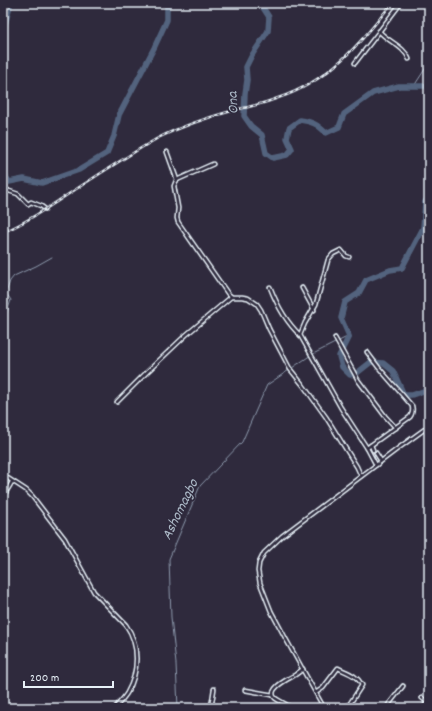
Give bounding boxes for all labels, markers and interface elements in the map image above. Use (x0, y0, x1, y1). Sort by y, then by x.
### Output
water label: Ona (222, 90, 246, 115)
water label: Ashomagbo (157, 475, 206, 544)
scale bar (24, 663, 113, 689)
text: 200 m (30, 670, 59, 687)

